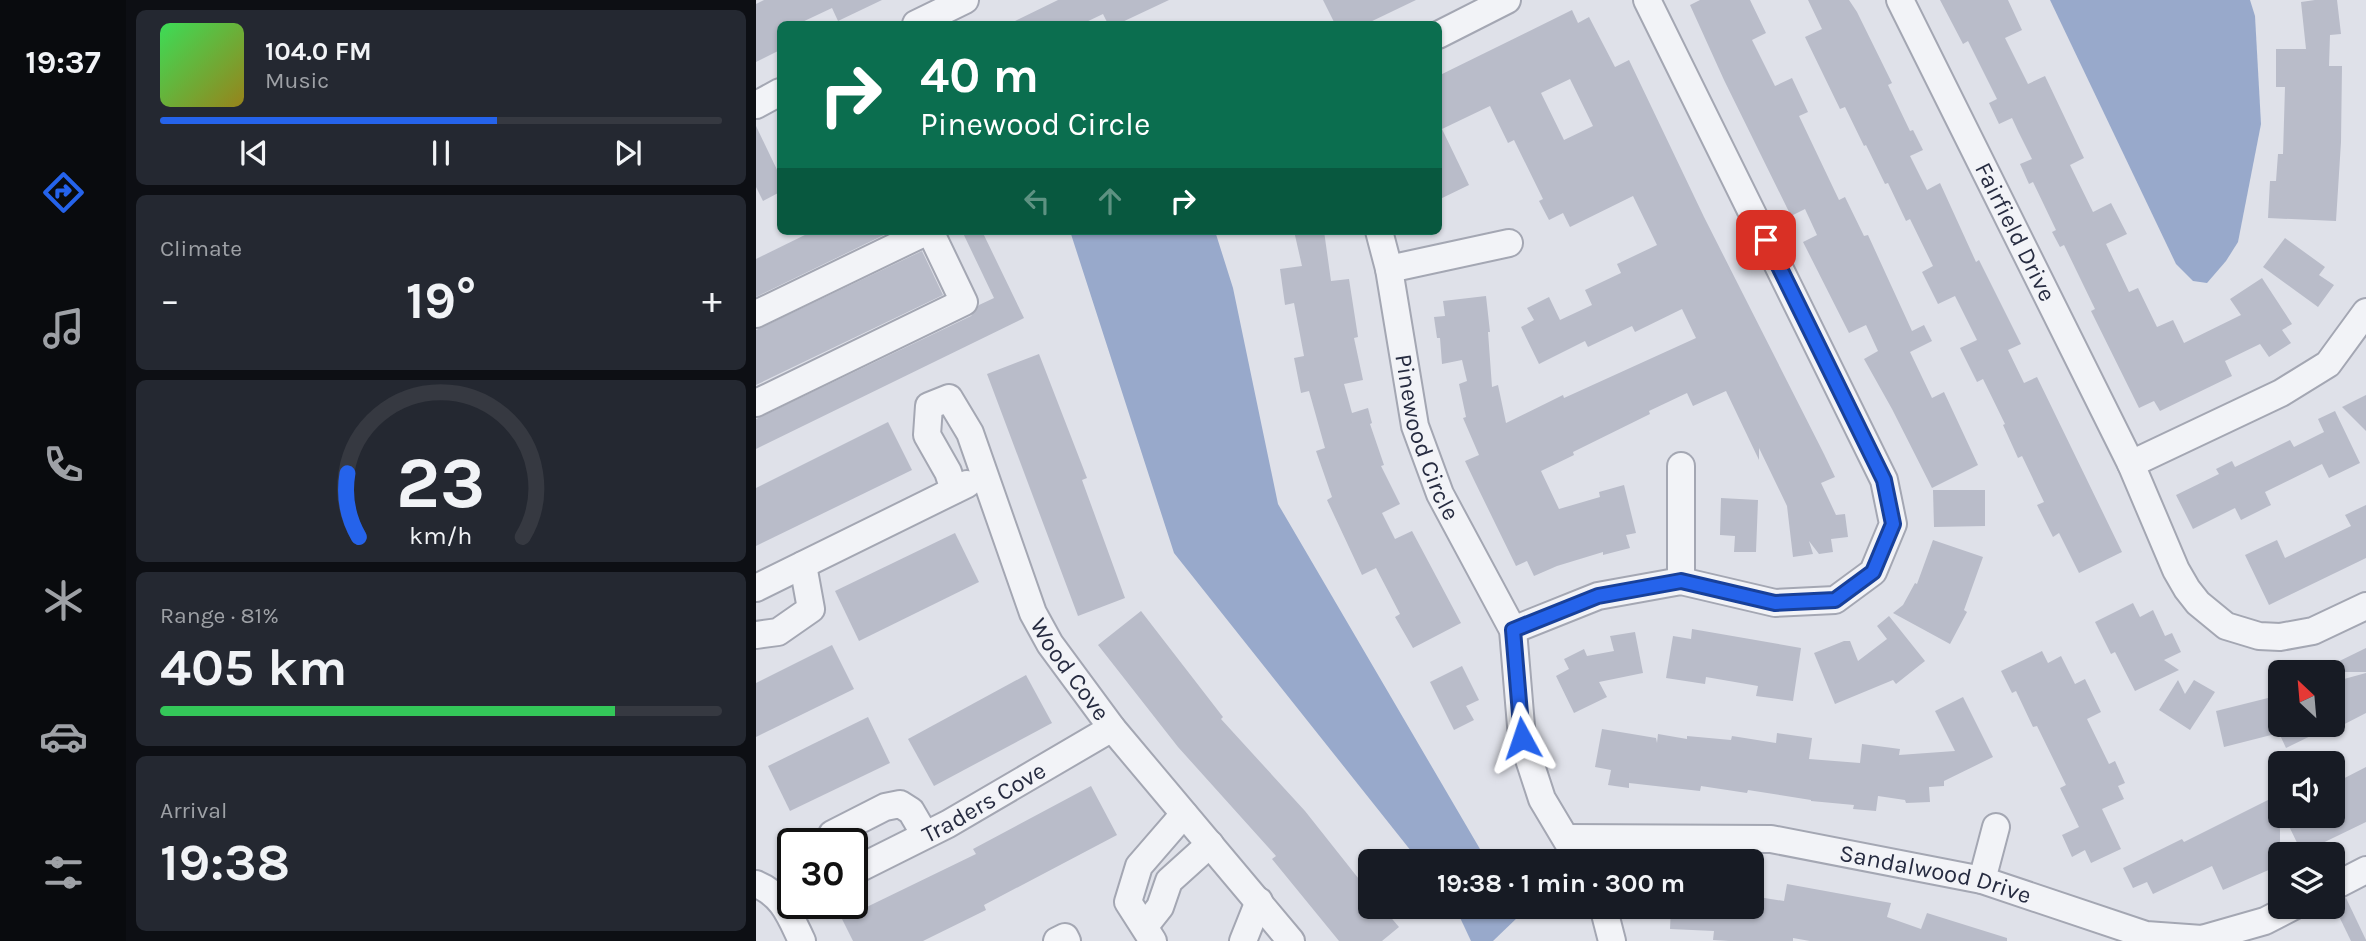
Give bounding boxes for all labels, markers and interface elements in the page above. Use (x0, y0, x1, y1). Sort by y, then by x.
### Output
text: 104.0 FM (265, 36, 372, 67)
text: 19:37 (25, 44, 101, 81)
text: 40 m (920, 47, 1039, 104)
icon: right (805, 49, 896, 140)
text: Music (265, 67, 329, 94)
text: Pinewood Circle (920, 106, 1150, 143)
icon: previous (235, 134, 273, 172)
icon: pause (422, 134, 460, 172)
icon: next (609, 134, 647, 172)
street label: Fairfield Drive (1969, 158, 2062, 306)
icon: directions (39, 168, 88, 217)
icon: left (1018, 182, 1056, 220)
icon: ahead (1091, 182, 1129, 220)
icon: right (1164, 182, 1202, 220)
pin (1736, 210, 1796, 270)
icon: arrive (1747, 221, 1785, 259)
text: Climate (160, 235, 242, 262)
text: 19° (406, 270, 476, 331)
text: − (160, 278, 180, 323)
text: + (702, 278, 722, 323)
icon: music (39, 304, 88, 353)
street label: Pinewood Circle (1389, 352, 1465, 525)
icon: phone (39, 440, 88, 489)
text: 23 (396, 440, 486, 525)
text: km/h (409, 520, 473, 549)
icon: climate (39, 576, 88, 625)
text: Range · 81% (160, 602, 279, 629)
street label: Wood Cove (1024, 613, 1116, 726)
text: 405 km (160, 637, 347, 698)
north arrow (2268, 660, 2345, 737)
map controls (2268, 660, 2345, 919)
position arrow (1485, 701, 1559, 775)
icon: car (39, 712, 88, 761)
button: sound (2268, 751, 2345, 828)
street label: Traders Cove (917, 756, 1051, 849)
text: Arrival (160, 797, 227, 824)
speed limit sign: 30 (777, 828, 868, 919)
text: 19:38 (160, 832, 290, 893)
street label: Sandalwood Drive (1837, 839, 2035, 910)
button: layers (2268, 842, 2345, 919)
icon: filters (39, 848, 88, 897)
text: 19:38 · 1 min · 300 m (1437, 868, 1685, 899)

